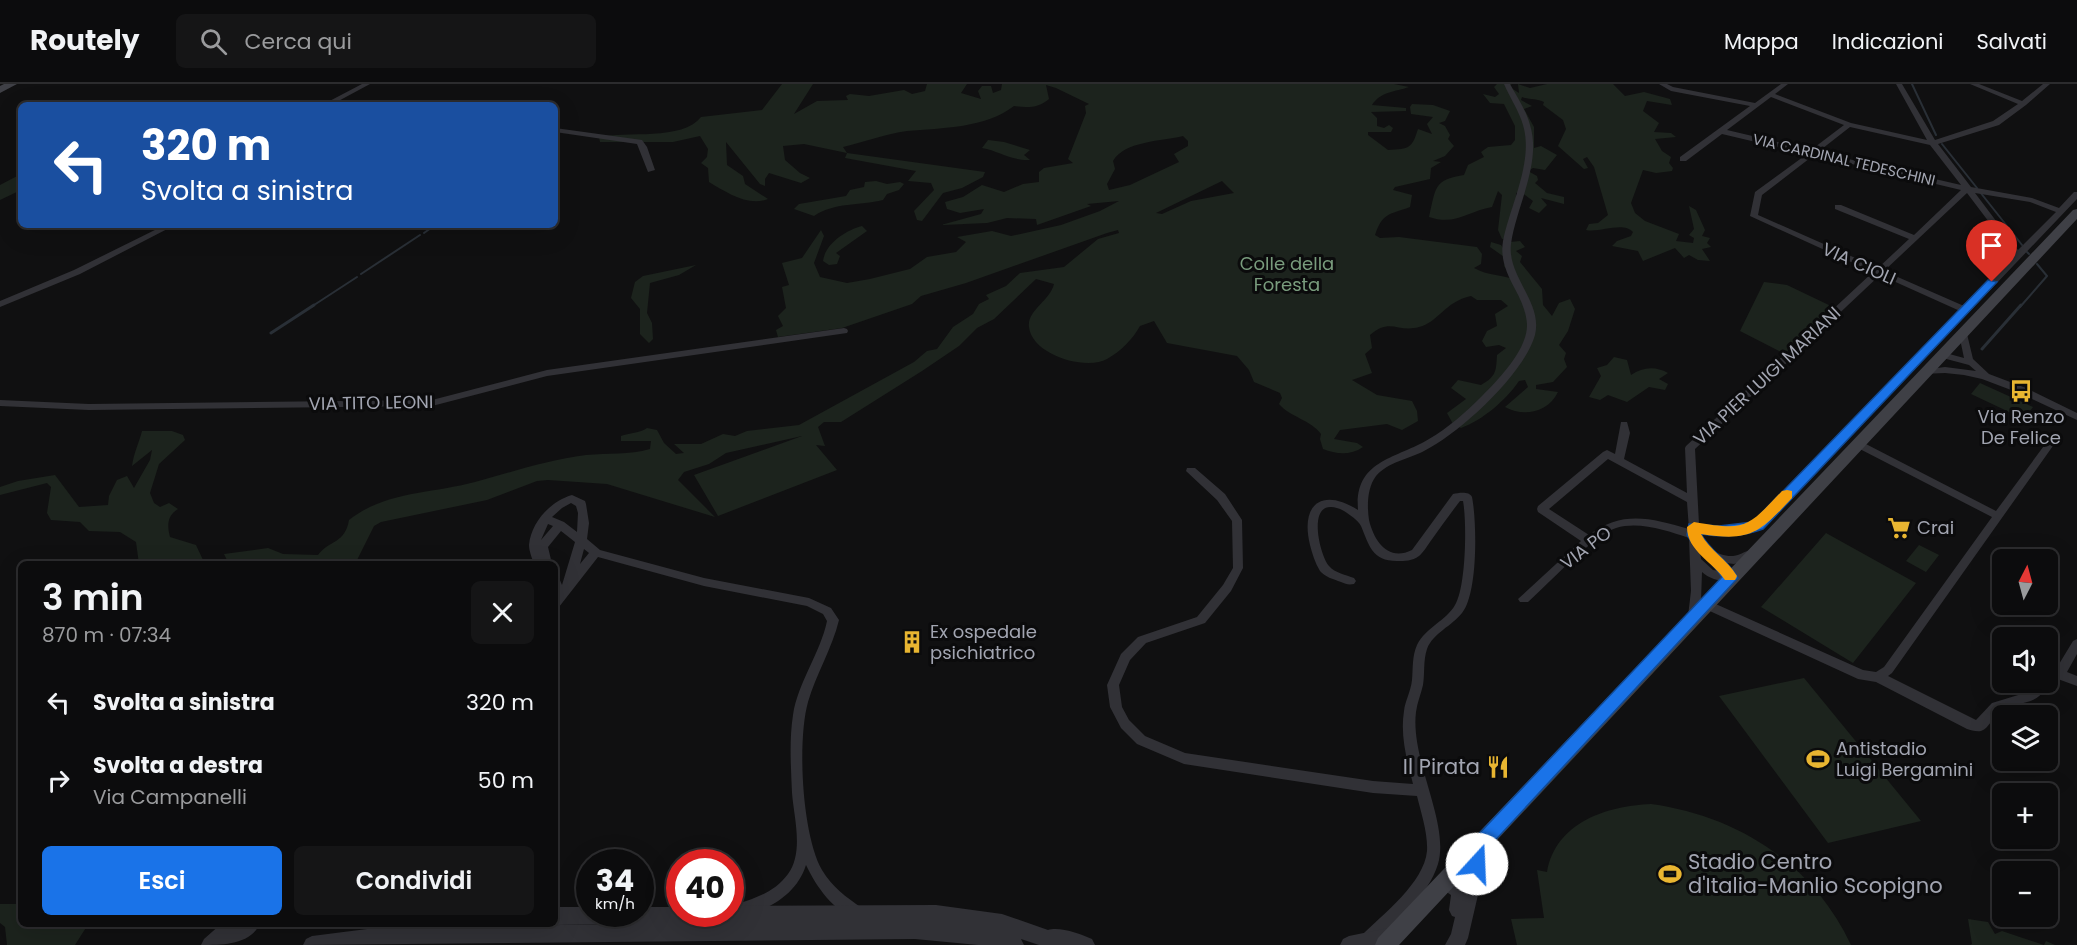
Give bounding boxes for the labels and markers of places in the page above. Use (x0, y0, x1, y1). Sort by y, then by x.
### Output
pin (1966, 220, 2017, 282)
bus stop icon: Via Renzo De Felice (2008, 378, 2034, 404)
place label: Via Renzo De Felice (1978, 404, 2064, 450)
supermarket icon: Crai (1886, 515, 1912, 541)
place label: Crai (1917, 515, 1954, 540)
place label: Ex ospedale psichiatrico (930, 619, 1037, 665)
building icon: Ex ospedale psichiatrico (899, 629, 925, 655)
place label: Antistadio Luigi Bergamini (1836, 736, 1973, 782)
sports icon: Antistadio Luigi Bergamini (1805, 746, 1831, 772)
place label: Il Pirata (1403, 752, 1480, 781)
restaurant icon: Il Pirata (1485, 754, 1511, 780)
place label: Stadio Centro d'Italia-Manlio Scopigno (1688, 847, 1943, 900)
sports icon: Stadio Centro d'Italia-Manlio Scopigno (1657, 861, 1683, 887)

